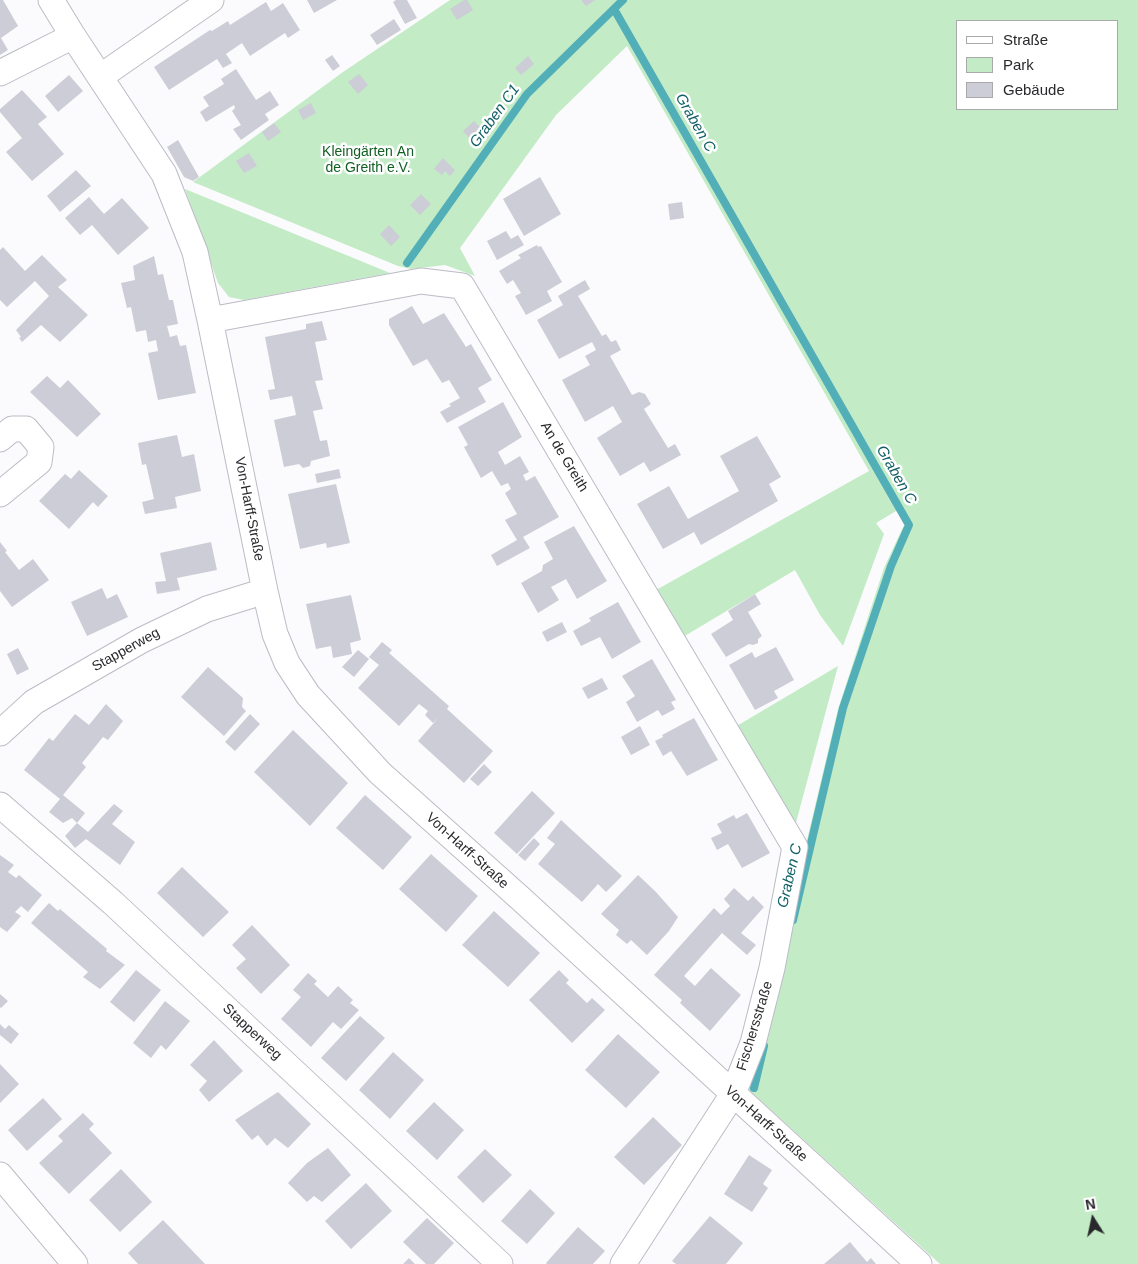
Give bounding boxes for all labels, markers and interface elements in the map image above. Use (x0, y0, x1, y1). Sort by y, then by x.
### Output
legend (956, 20, 1118, 110)
text: Straße (1003, 31, 1048, 48)
text: Park (1003, 56, 1034, 73)
water label: Graben C1 (466, 81, 524, 151)
text: Gebäude (1003, 81, 1065, 98)
water label: Graben C (671, 90, 719, 156)
park label: Kleingärten An de Greith e.V. (322, 144, 414, 176)
street label: An de Greith (537, 419, 591, 495)
water label: Graben C (872, 442, 920, 508)
street label: Von-Harff-Straße (231, 456, 267, 562)
street label: Stapperweg (89, 625, 163, 675)
street label: Von-Harff-Straße (422, 809, 512, 893)
water label: Graben C (774, 842, 806, 910)
street label: Fischersstraße (733, 979, 777, 1073)
street label: Stapperweg (219, 1000, 285, 1064)
street label: Von-Harff-Straße (721, 1082, 811, 1166)
north arrow (1068, 1194, 1118, 1244)
text: N (1084, 1195, 1097, 1213)

